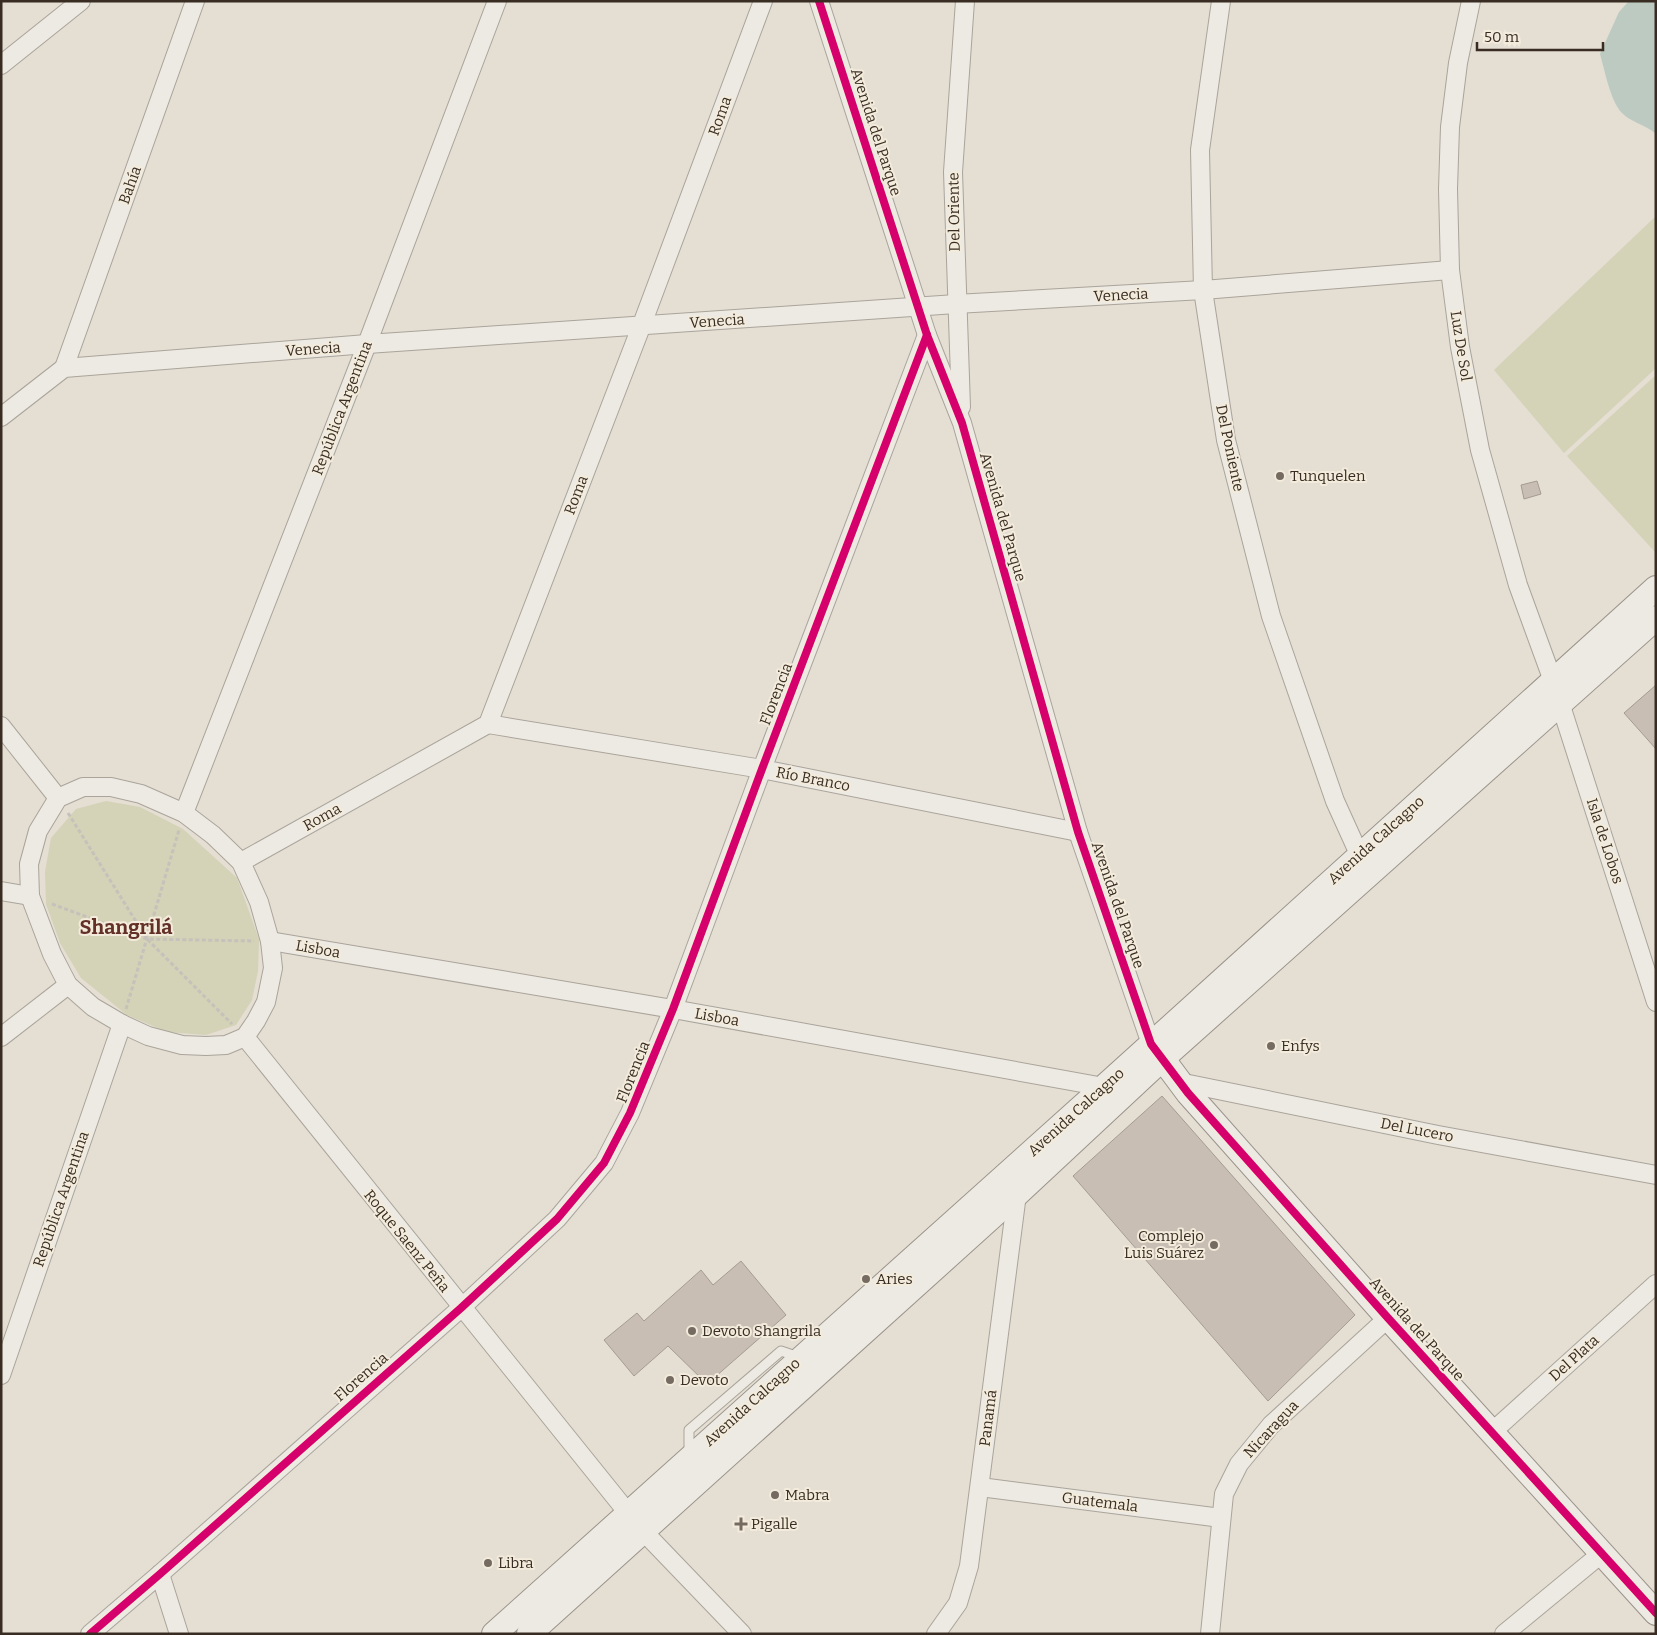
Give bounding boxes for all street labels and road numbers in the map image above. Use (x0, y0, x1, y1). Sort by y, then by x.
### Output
street label: Avenida del Parque (847, 66, 905, 198)
street label: Roma (705, 94, 735, 138)
street label: Bahía (115, 163, 145, 207)
street label: Del Oriente (944, 172, 964, 252)
street label: Venecia (1093, 285, 1149, 305)
street label: Venecia (689, 310, 745, 332)
street label: Luz De Sol (1447, 310, 1475, 382)
street label: Venecia (285, 338, 341, 360)
street label: República Argentina (308, 338, 376, 478)
street label: Del Poniente (1212, 403, 1248, 493)
street label: Avenida del Parque (976, 450, 1030, 584)
street label: Roma (560, 473, 592, 517)
street label: Florencia (756, 660, 796, 728)
street label: Río Branco (774, 763, 852, 795)
street label: Avenida Calcagno (1324, 792, 1428, 888)
street label: Isla de Lobos (1583, 796, 1627, 886)
street label: Roma (300, 799, 344, 835)
street label: Avenida del Parque (1088, 839, 1148, 971)
street label: Lisboa (294, 936, 342, 962)
street label: Lisboa (693, 1004, 741, 1030)
street label: Florencia (612, 1038, 654, 1106)
street label: Avenida Calcagno (1024, 1064, 1128, 1160)
street label: Del Lucero (1379, 1114, 1455, 1146)
street label: República Argentina (29, 1129, 93, 1269)
street label: Roque Saenz Peña (360, 1186, 454, 1296)
street label: Avenida del Parque (1366, 1273, 1468, 1385)
street label: Del Plata (1545, 1331, 1603, 1385)
street label: Florencia (331, 1349, 391, 1405)
street label: Avenida Calcagno (700, 1354, 804, 1450)
street label: Panamá (976, 1389, 1000, 1447)
street label: Nicaragua (1240, 1396, 1302, 1462)
street label: Guatemala (1061, 1488, 1139, 1516)

